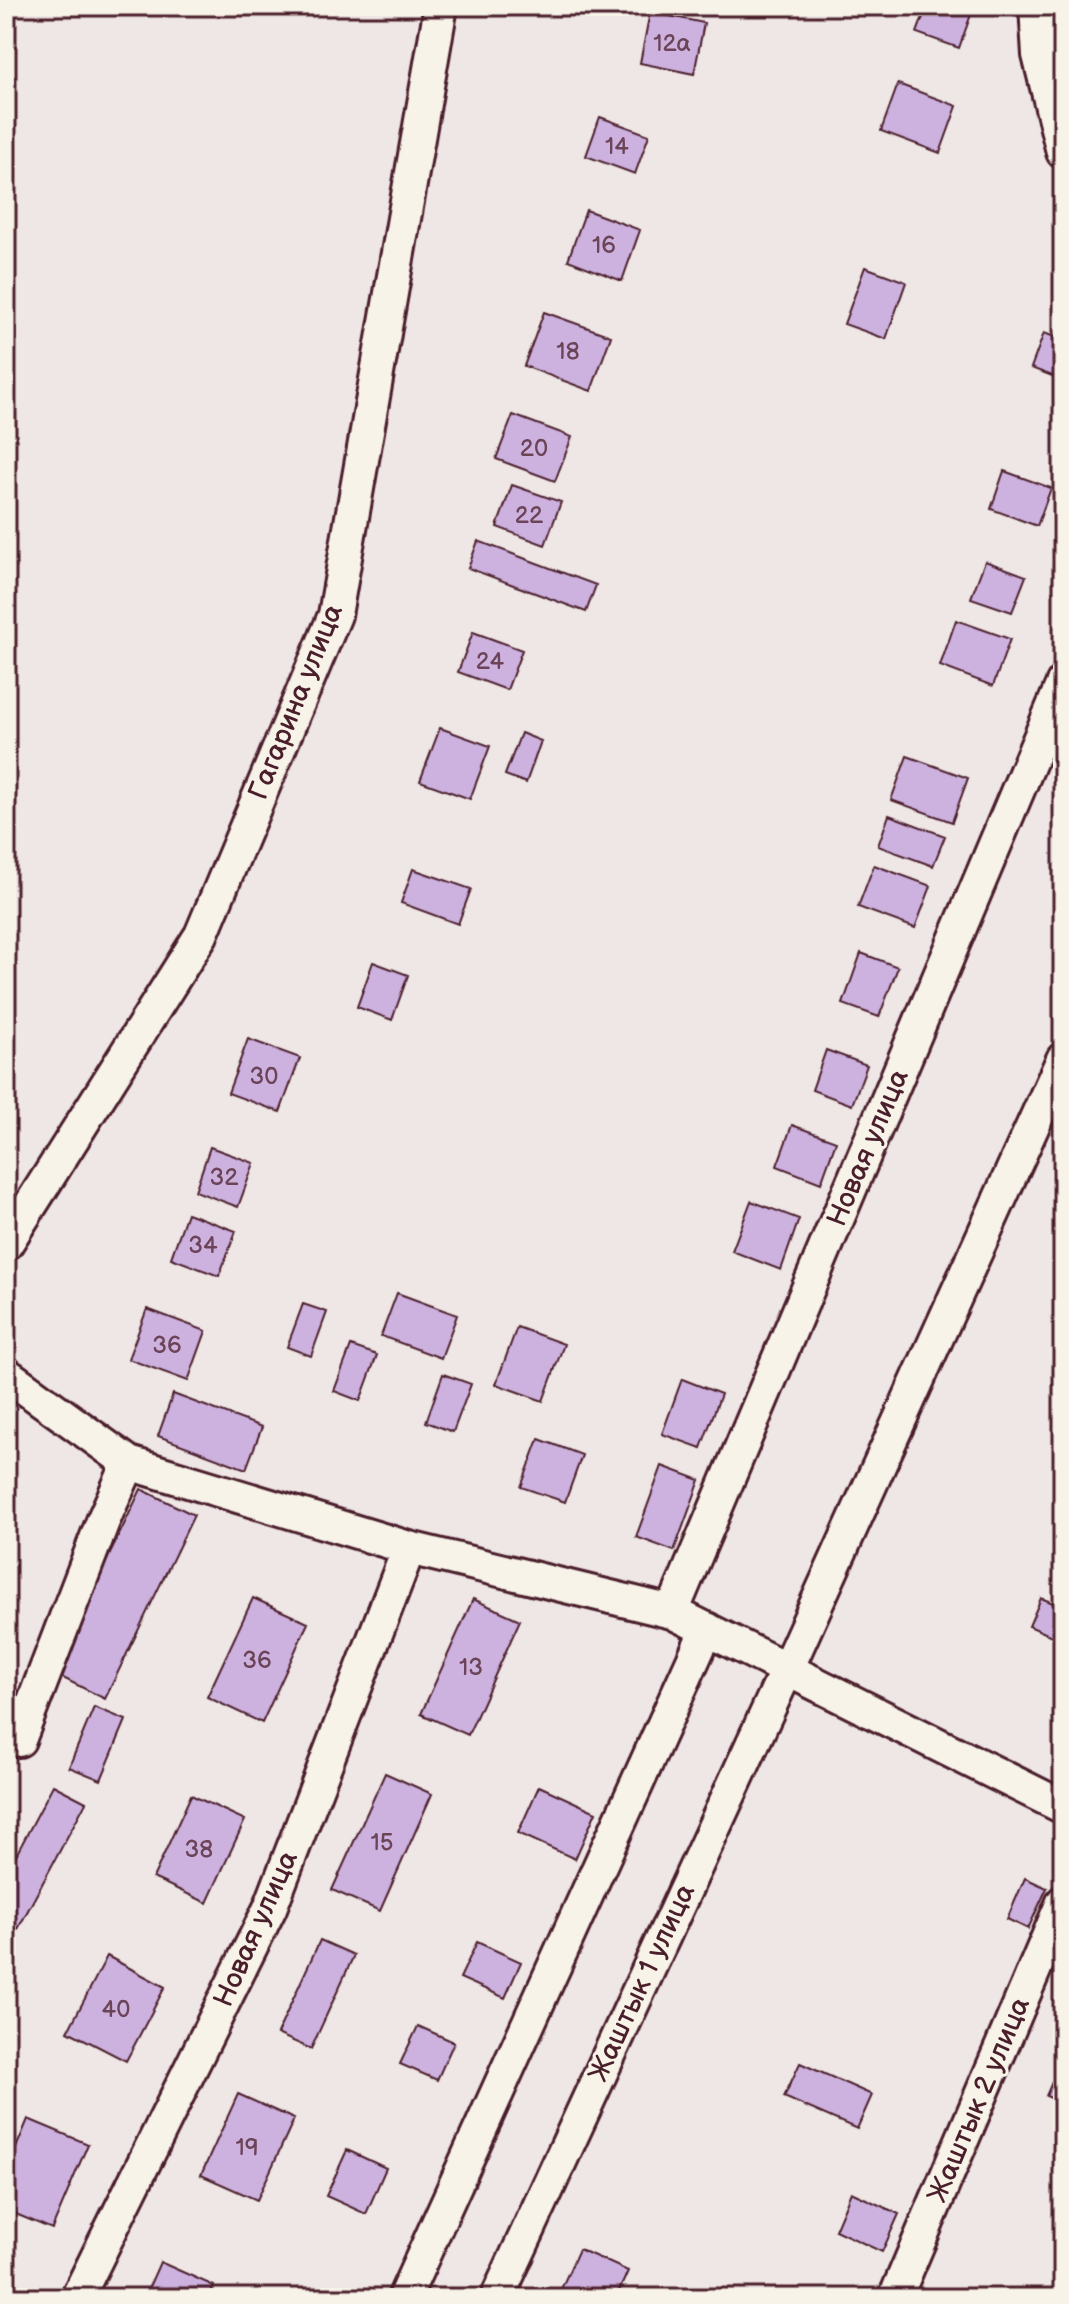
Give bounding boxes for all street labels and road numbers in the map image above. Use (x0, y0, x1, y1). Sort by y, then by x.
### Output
street label: Гагарина улица (242, 599, 350, 804)
street label: Новая улица (820, 1064, 916, 1231)
street label: Новая улица (207, 1846, 305, 2012)
street label: Жаштык 1 улица (582, 1879, 702, 2087)
street label: Жаштык 2 улица (921, 1992, 1037, 2208)

